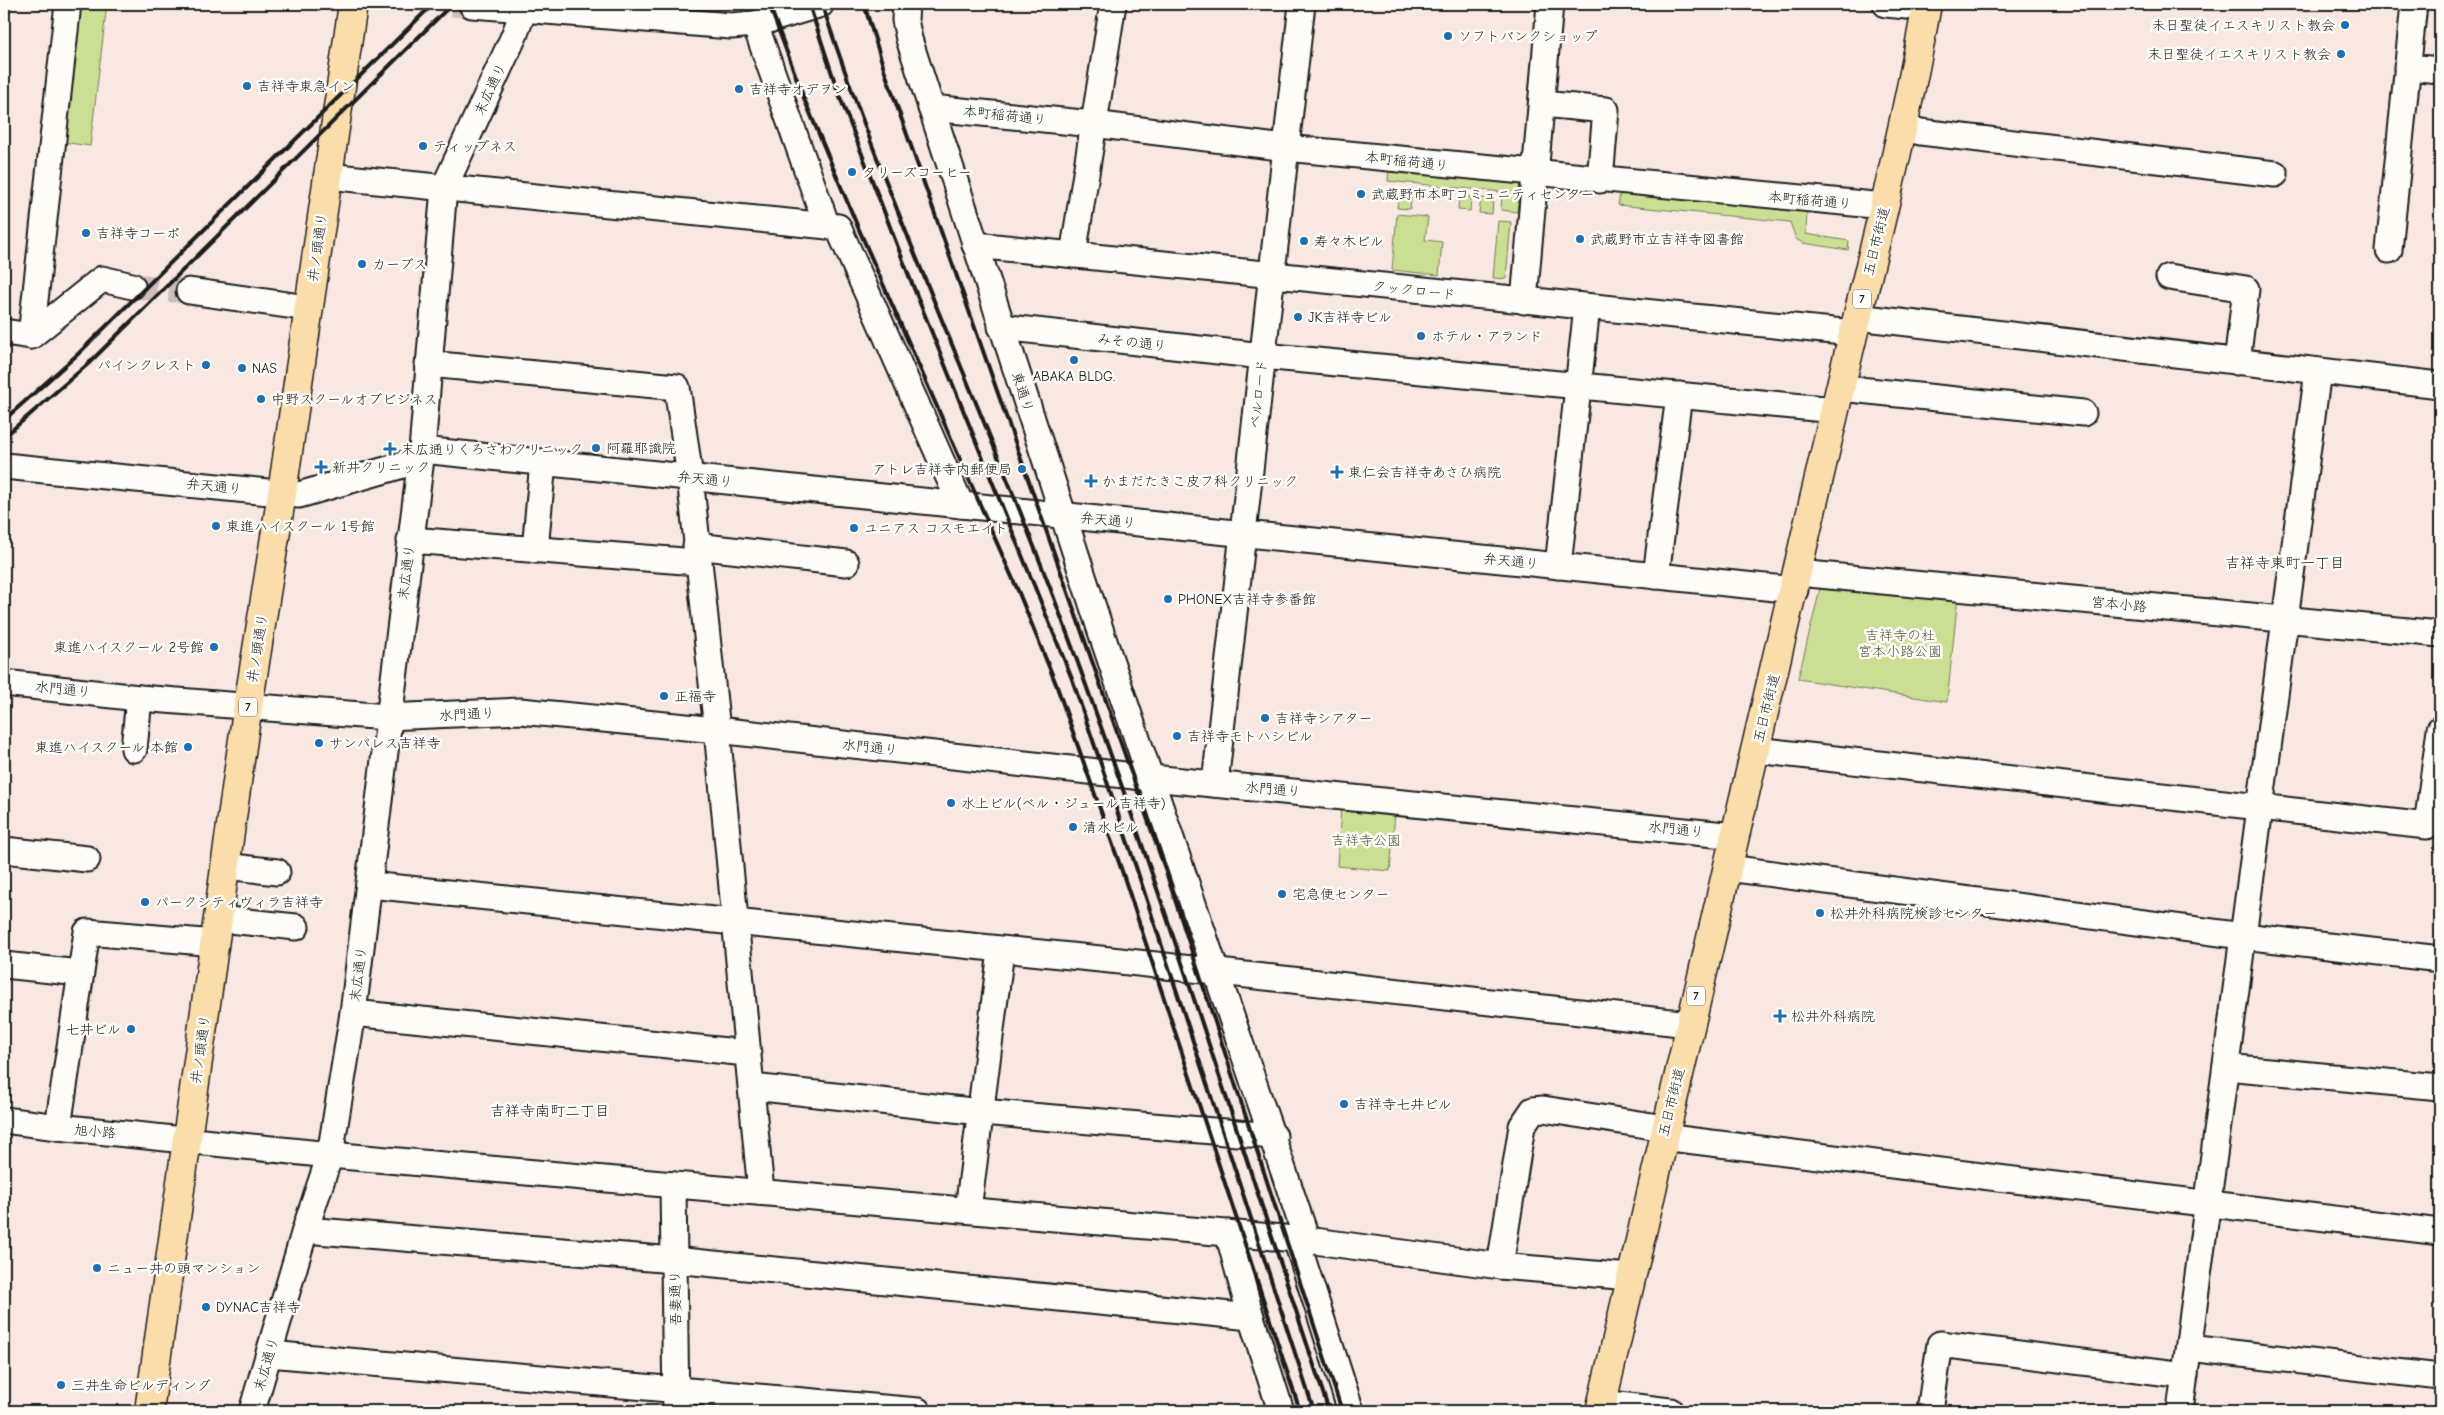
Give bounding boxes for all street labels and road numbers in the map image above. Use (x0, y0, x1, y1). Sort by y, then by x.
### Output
street label: 末広通り (471, 60, 510, 118)
street label: 本町稲荷通り (962, 103, 1048, 128)
street label: 本町稲荷通り (1364, 149, 1450, 174)
street label: 本町稲荷通り (1767, 188, 1853, 213)
street label: 五日市街道 (1860, 205, 1893, 277)
street label: 井ノ頭通り (304, 211, 331, 283)
street label: クックロード (1371, 278, 1457, 303)
road number: 7 (1853, 290, 1871, 308)
street label: みその通り (1096, 330, 1168, 355)
street label: ベルロード (1246, 358, 1271, 430)
street label: 東通り (1008, 370, 1037, 415)
street label: 弁天通り (676, 468, 734, 491)
street label: 弁天通り (185, 475, 243, 498)
street label: 弁天通り (1079, 509, 1137, 532)
street label: 末広通り (395, 543, 418, 601)
street label: 弁天通り (1482, 550, 1540, 573)
street label: 宮本小路 (2090, 594, 2148, 615)
street label: 井ノ頭通り (244, 612, 271, 684)
street label: 五日市街道 (1750, 672, 1783, 744)
street label: 水門通り (34, 678, 92, 701)
road number: 7 (239, 698, 257, 716)
street label: 水門通り (439, 705, 495, 724)
street label: 水門通り (841, 736, 899, 759)
street label: 水門通り (1244, 779, 1302, 800)
street label: 水門通り (1647, 818, 1705, 841)
street label: 末広通り (347, 945, 370, 1003)
road number: 7 (1687, 986, 1705, 1006)
street label: 井ノ頭通り (187, 1013, 214, 1085)
street label: 五日市街道 (1655, 1066, 1688, 1138)
street label: 旭小路 (73, 1121, 117, 1142)
street label: 吾妻通り (667, 1270, 684, 1326)
street label: 末広通り (251, 1335, 282, 1393)

